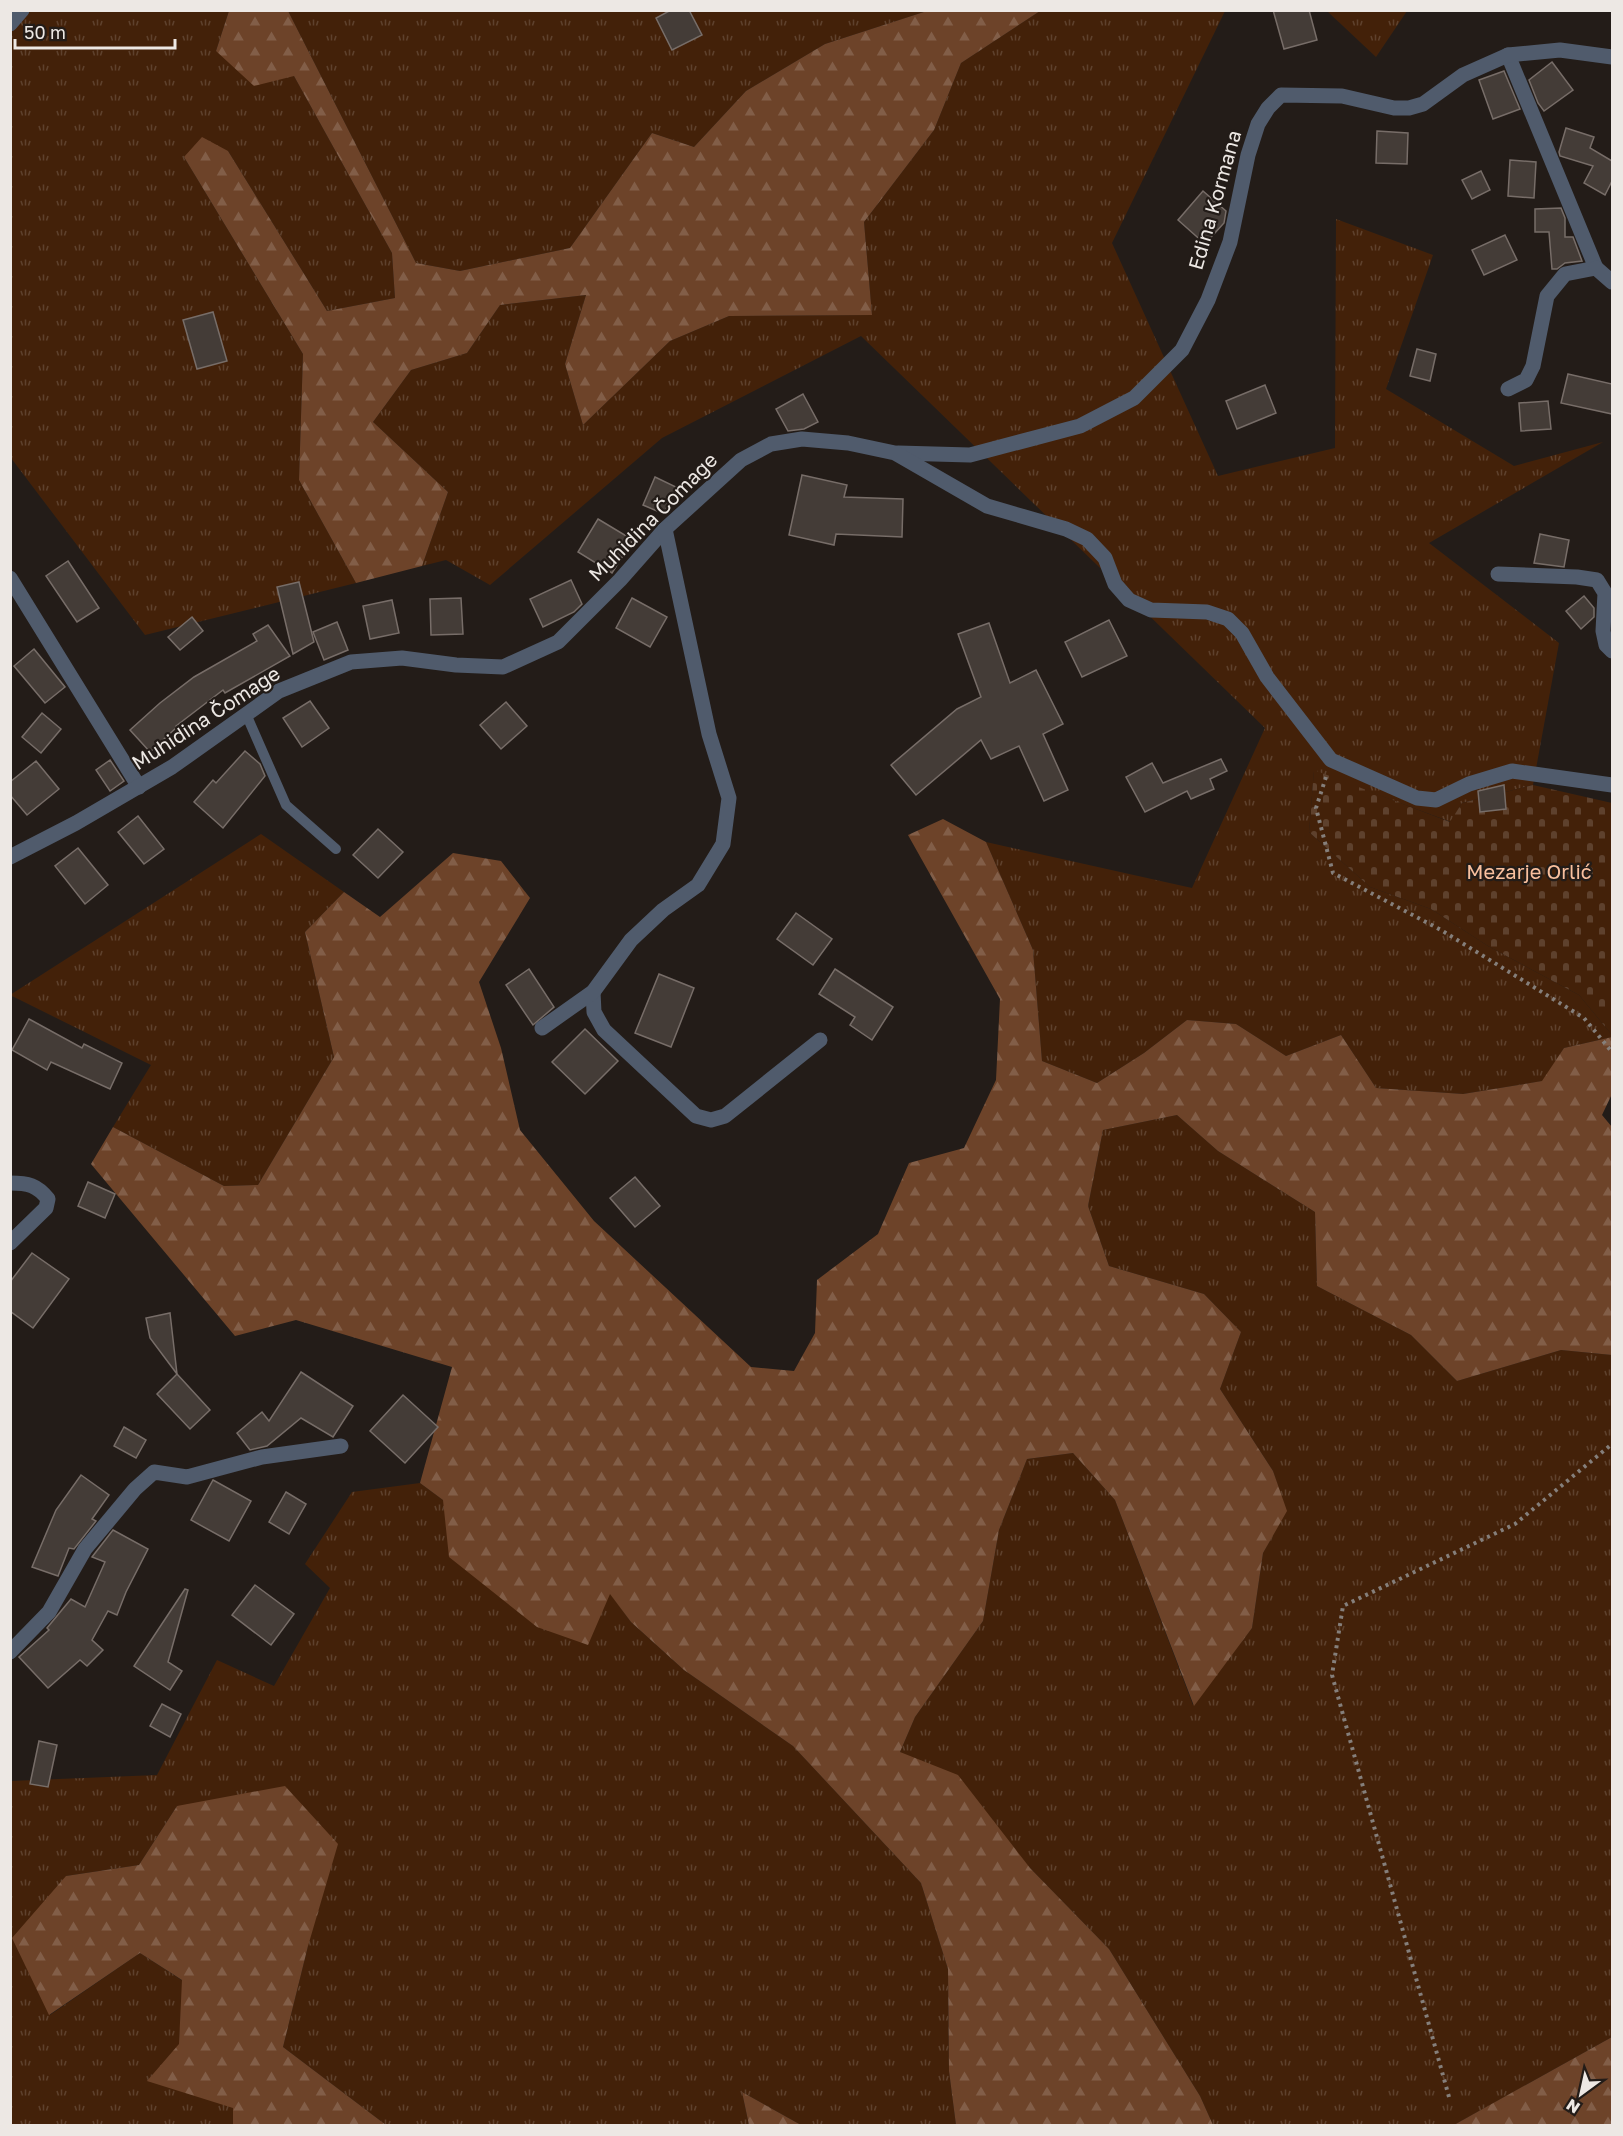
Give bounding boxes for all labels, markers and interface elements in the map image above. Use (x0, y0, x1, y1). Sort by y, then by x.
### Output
scale bar (15, 12, 176, 50)
text: 50 m (24, 21, 66, 43)
street label: Edina Kormana (1183, 127, 1245, 272)
street label: Muhidina Čomage (583, 447, 721, 585)
street label: Muhidina Čomage (127, 660, 284, 774)
park label: Mezarje Orlić (1466, 859, 1592, 883)
north arrow (1551, 2064, 1611, 2124)
text: N (1562, 2095, 1583, 2118)

